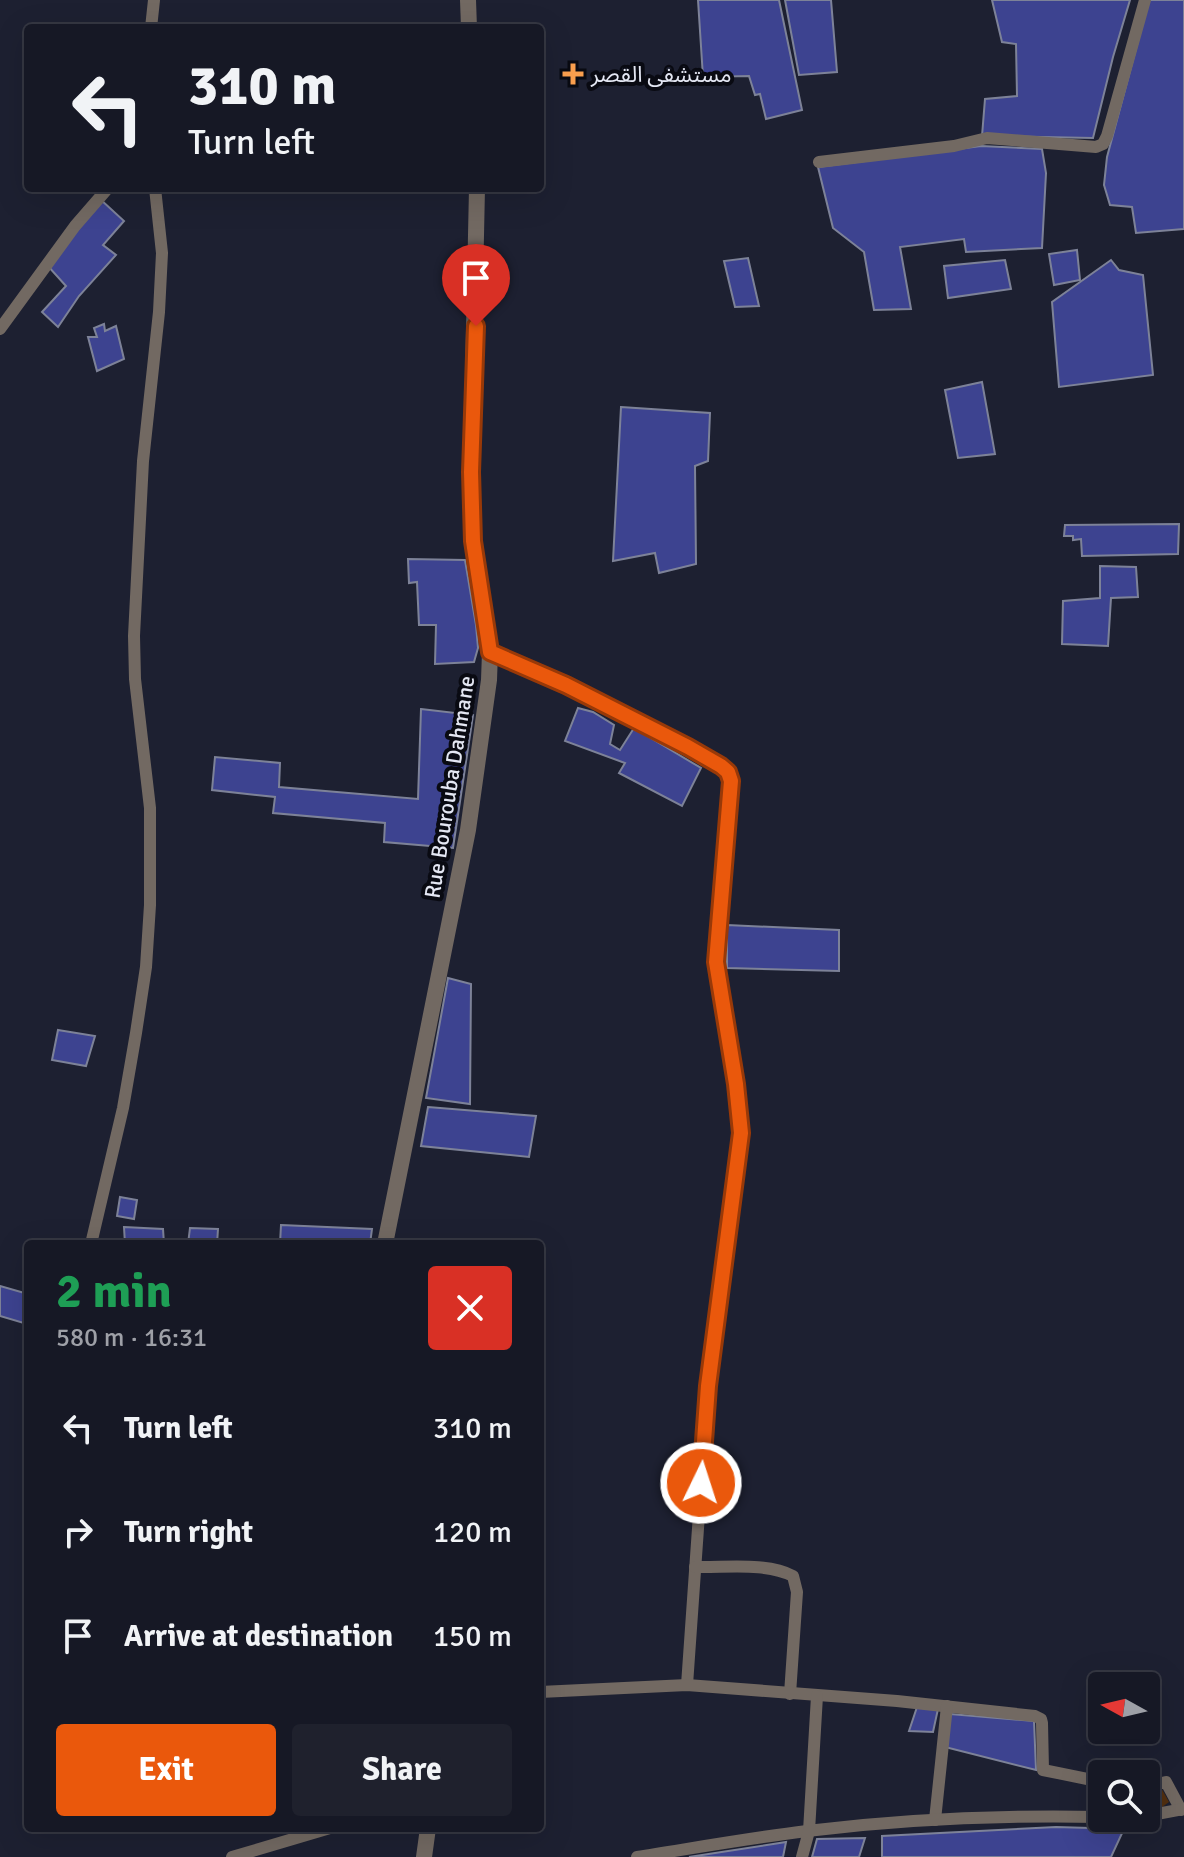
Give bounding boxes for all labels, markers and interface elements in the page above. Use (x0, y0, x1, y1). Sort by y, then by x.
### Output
text: 310 m (188, 51, 336, 120)
icon: left (56, 56, 160, 160)
place label: مستشفى القصر (590, 61, 732, 88)
marker: مستشفى القصر (562, 63, 584, 85)
text: Turn left (188, 120, 315, 165)
pin (442, 244, 510, 326)
icon: arrive (454, 256, 498, 300)
street label: Rue Bourouba Dahmane (419, 674, 480, 900)
text: 2 min (56, 1262, 172, 1321)
button: close (428, 1266, 512, 1350)
text: 580 m · 16:31 (56, 1322, 207, 1354)
icon: left (56, 1406, 100, 1450)
text: Turn left (124, 1410, 233, 1447)
text: 310 m (433, 1410, 512, 1447)
position arrow (659, 1441, 743, 1525)
icon: right (56, 1510, 100, 1554)
text: Turn right (124, 1514, 253, 1551)
text: 120 m (433, 1514, 512, 1551)
icon: arrive (56, 1614, 100, 1658)
text: Arrive at destination (124, 1618, 393, 1655)
text: 150 m (433, 1618, 512, 1655)
north arrow (1088, 1672, 1160, 1744)
map controls (1088, 1672, 1160, 1832)
button: Exit (56, 1724, 276, 1816)
button: Share (292, 1724, 512, 1816)
button: search (1088, 1760, 1160, 1832)

